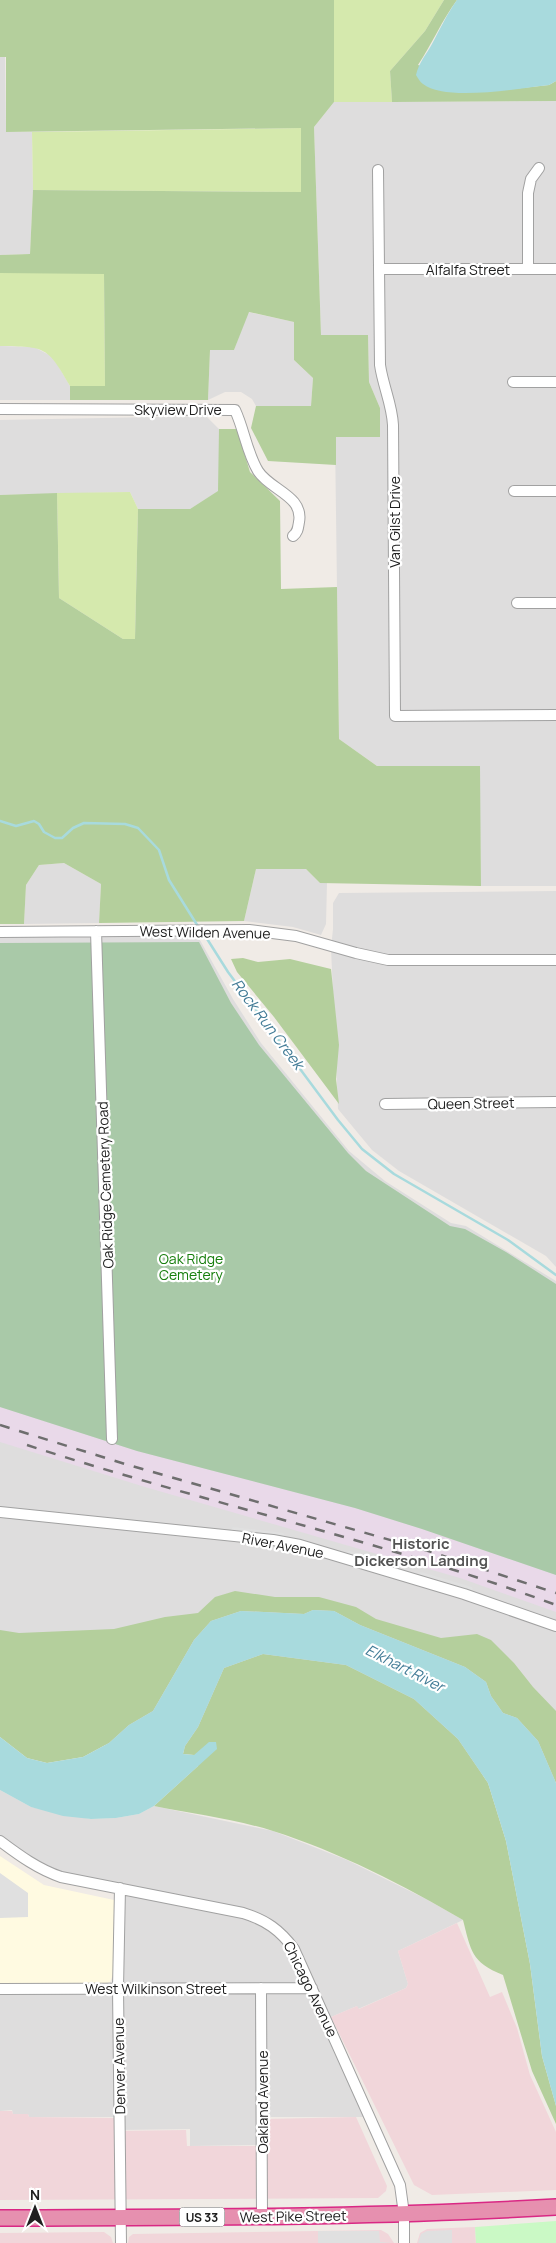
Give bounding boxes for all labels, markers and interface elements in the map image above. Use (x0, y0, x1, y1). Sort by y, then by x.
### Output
street label: Alfalfa Street (426, 260, 511, 279)
street label: Skyview Drive (134, 400, 222, 419)
street label: Van Gilst Drive (385, 476, 404, 568)
street label: West Wilden Avenue (139, 921, 271, 943)
water label: Rock Run Creek (227, 974, 311, 1076)
street label: Queen Street (427, 1093, 515, 1113)
street label: Oak Ridge Cemetery Road (93, 1101, 117, 1269)
park label: Oak Ridge Cemetery (159, 1249, 224, 1284)
street label: River Avenue (241, 1528, 325, 1562)
district label: Historic Dickerson Landing (354, 1533, 488, 1571)
water label: Elkhart River (362, 1639, 450, 1698)
street label: Chicago Avenue (280, 1938, 342, 2040)
street label: West Wilkinson Street (85, 1979, 227, 1998)
street label: Denver Avenue (109, 2018, 129, 2114)
street label: Oakland Avenue (253, 2050, 272, 2154)
north arrow (10, 2183, 60, 2233)
text: N (30, 2185, 40, 2204)
street label: West Pike Street (239, 2206, 347, 2226)
road number: US 33 (180, 2208, 224, 2226)

